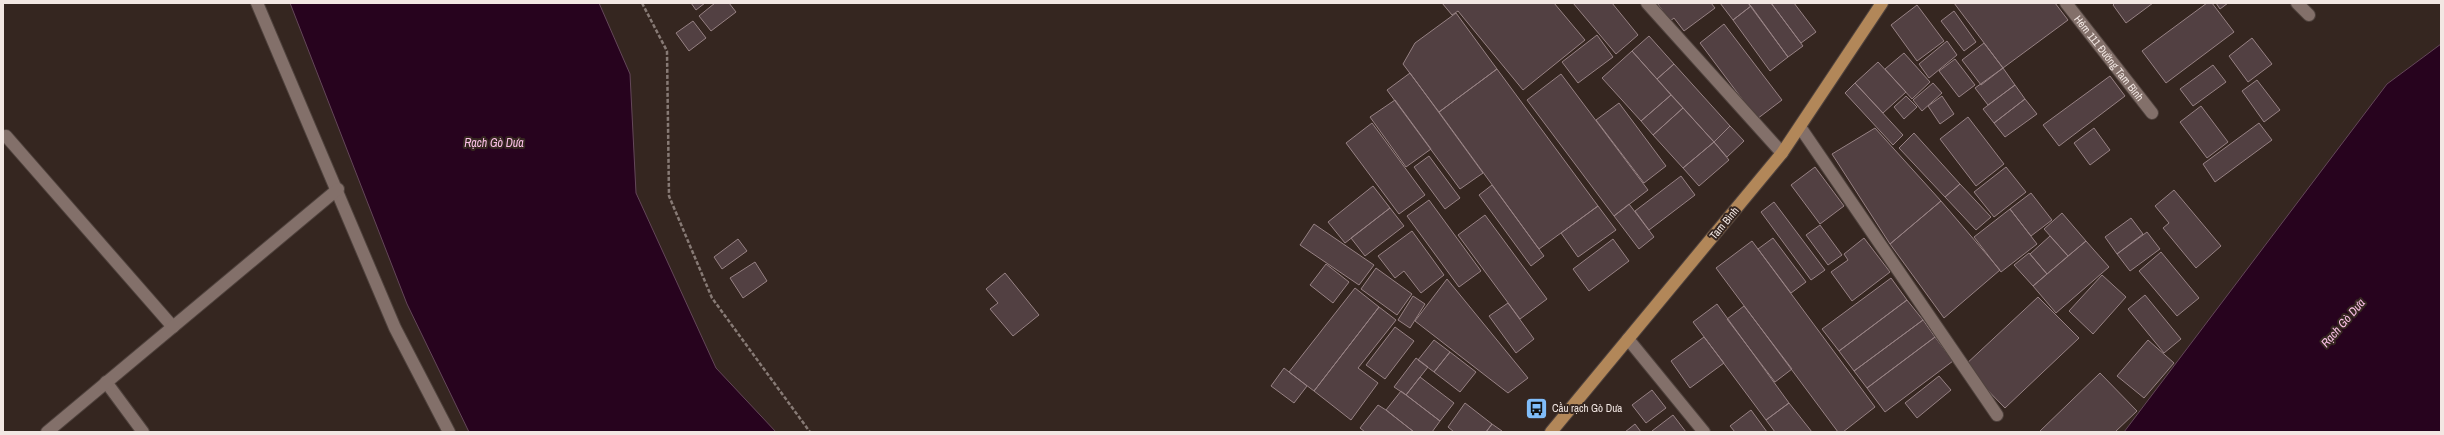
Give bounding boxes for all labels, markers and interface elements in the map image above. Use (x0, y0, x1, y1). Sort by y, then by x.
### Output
street label: Hẻm 111 Đường Tam Bình (2071, 12, 2147, 104)
water label: Rạch Gò Dưa (464, 135, 524, 151)
street label: Tam Bình (1706, 204, 1742, 242)
water label: Rạch Gò Dưa (2317, 295, 2369, 351)
bus stop icon: Cầu rạch Gò Dưa (1523, 395, 1549, 421)
place label: Cầu rạch Gò Dưa (1552, 401, 1622, 415)

